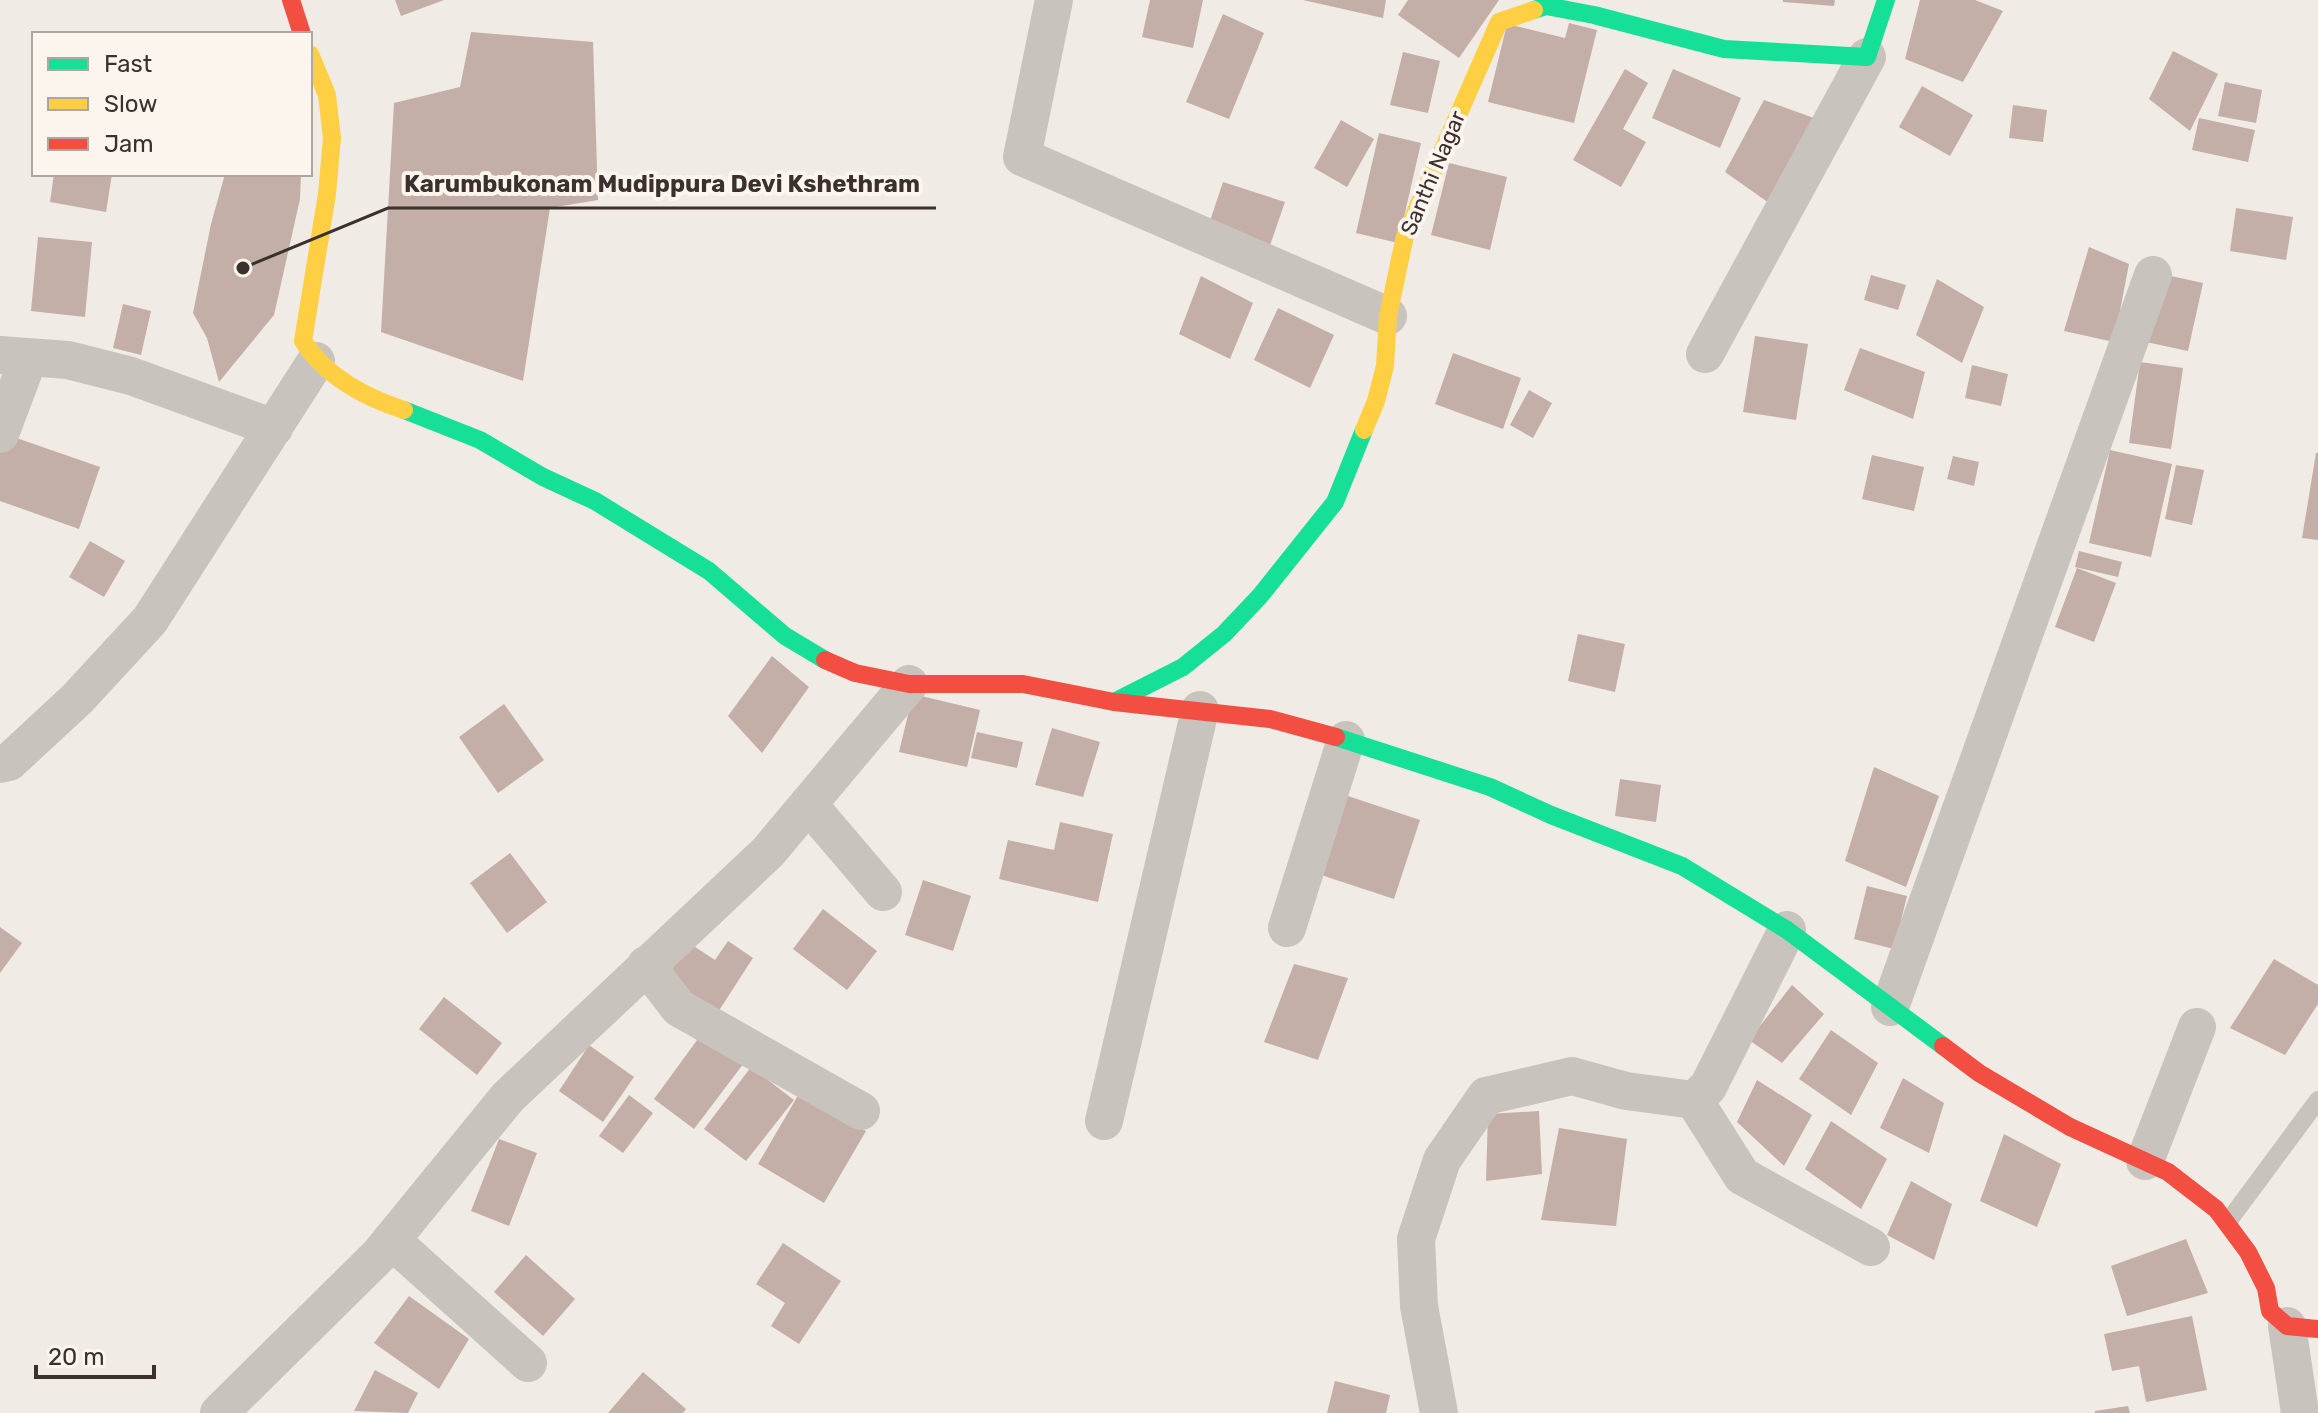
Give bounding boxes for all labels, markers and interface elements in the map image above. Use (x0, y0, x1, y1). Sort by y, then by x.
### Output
legend (32, 32, 312, 176)
text: Fast (104, 50, 152, 78)
text: Slow (104, 90, 157, 118)
street label: Santhi Nagar (1395, 106, 1472, 239)
text: Jam (104, 130, 154, 158)
callout: Karumbukonam Mudippura Devi Kshethram (388, 160, 936, 208)
text: Karumbukonam Mudippura Devi Kshethram (404, 170, 920, 198)
scale bar (36, 1329, 154, 1379)
text: 20 m (48, 1343, 105, 1371)

